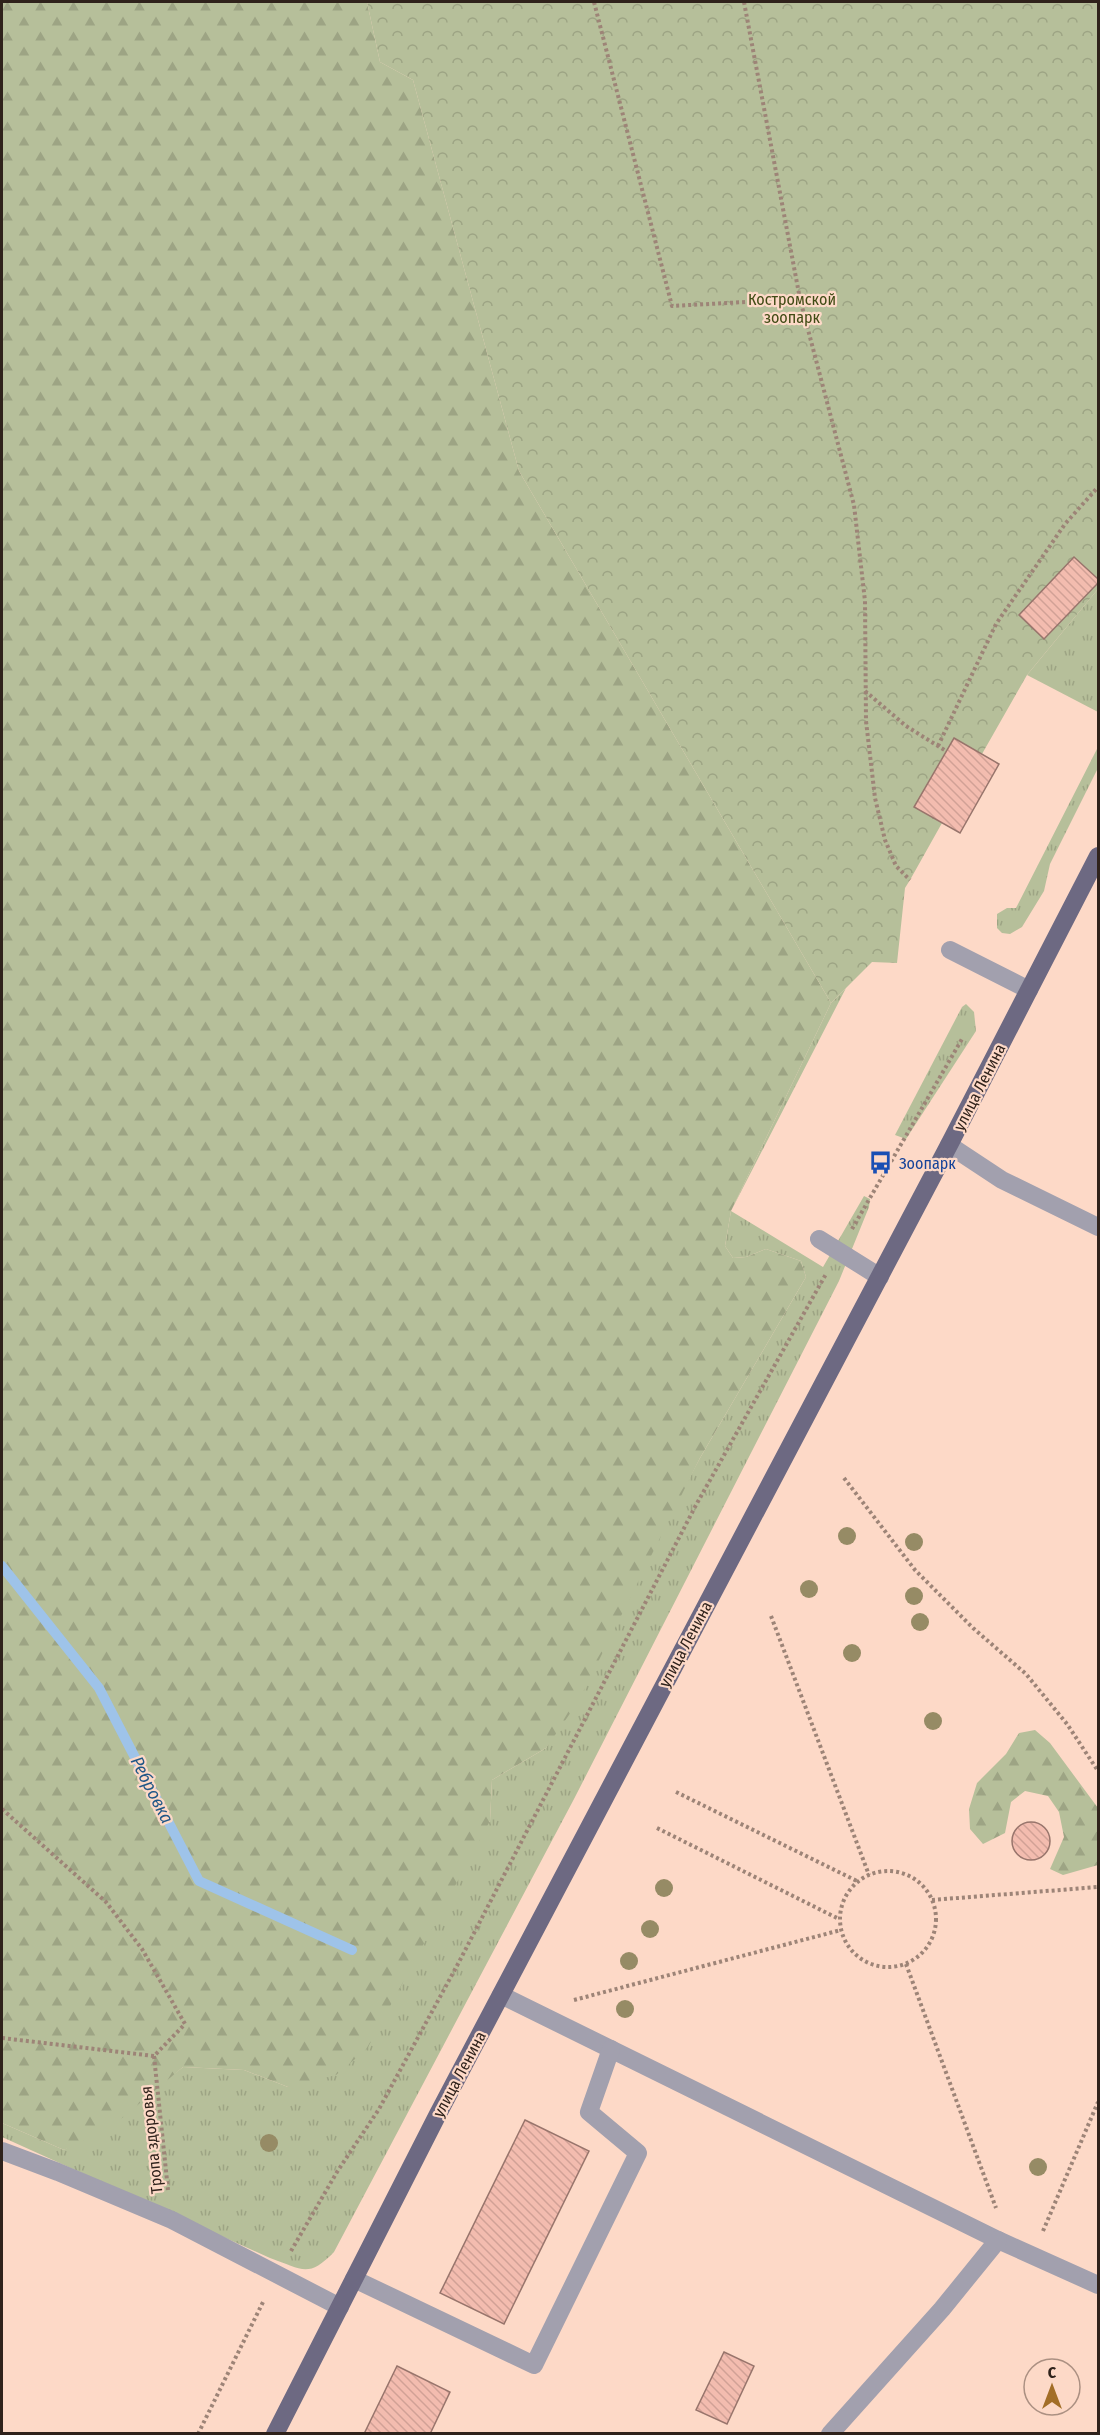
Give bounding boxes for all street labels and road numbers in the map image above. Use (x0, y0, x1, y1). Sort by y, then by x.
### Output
street label: улица Ленина (949, 1041, 1009, 1134)
street label: улица Ленина (655, 1598, 716, 1690)
street label: улица Ленина (429, 2028, 490, 2120)
street label: Тропа здоровья (136, 2085, 167, 2195)

